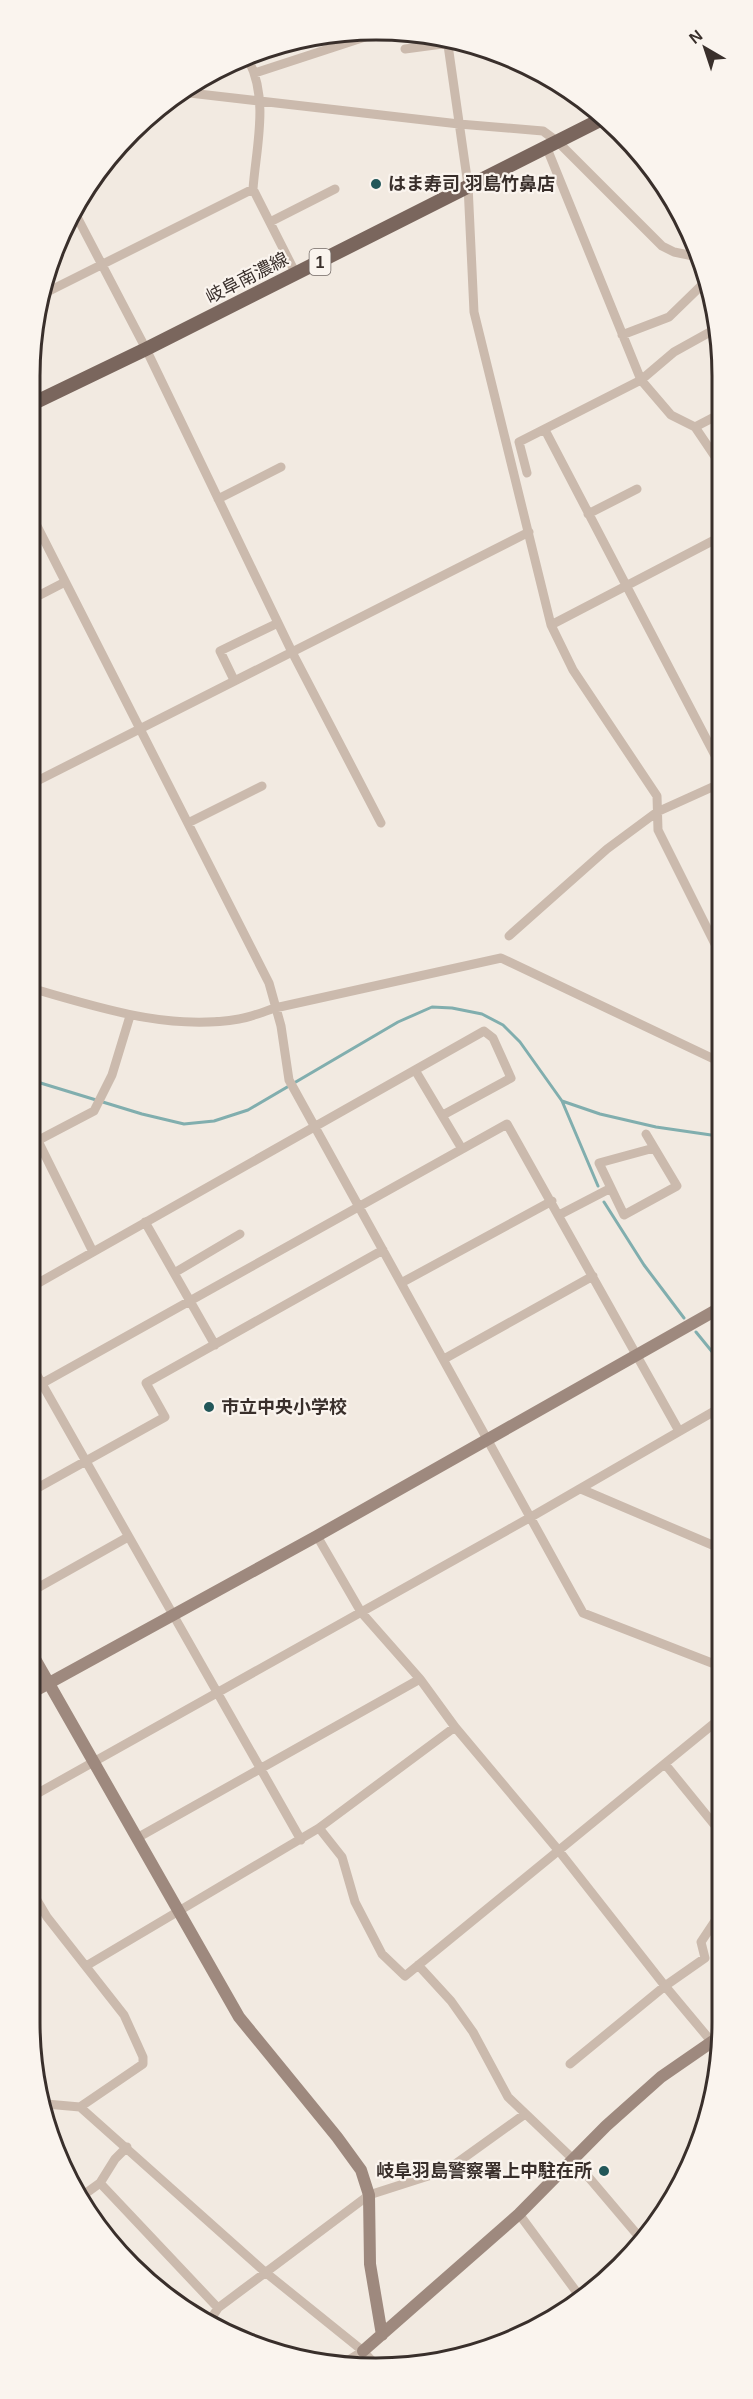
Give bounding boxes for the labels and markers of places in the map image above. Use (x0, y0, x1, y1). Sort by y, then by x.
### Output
place label: はま寿司 羽島竹鼻店 (388, 174, 555, 194)
marker: はま寿司 羽島竹鼻店 (369, 177, 383, 191)
place label: 市立中央小学校 (221, 1397, 347, 1417)
marker: 市立中央小学校 (202, 1400, 216, 1414)
place label: 岐阜羽島警察署上中駐在所 (376, 2161, 592, 2181)
marker: 岐阜羽島警察署上中駐在所 (597, 2164, 611, 2178)

